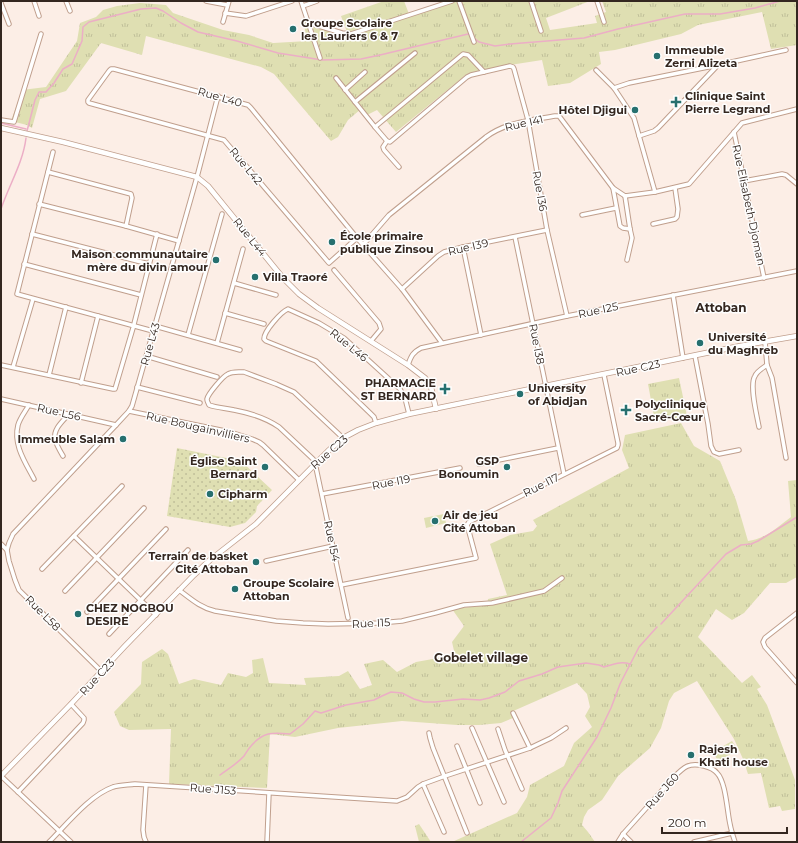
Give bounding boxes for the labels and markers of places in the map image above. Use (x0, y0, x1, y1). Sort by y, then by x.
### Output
place label: Groupe Scolaire les Lauriers 6 & 7 (301, 16, 398, 43)
marker: Groupe Scolaire les Lauriers 6 & 7 (288, 24, 298, 34)
place label: Immeuble Zerni Alizeta (665, 43, 737, 70)
marker: Immeuble Zerni Alizeta (652, 51, 662, 61)
place label: Clinique Saint Pierre Legrand (685, 89, 770, 116)
marker: Clinique Saint Pierre Legrand (670, 96, 682, 108)
place label: Hôtel Djigui (559, 103, 627, 117)
marker: Hôtel Djigui (630, 105, 640, 115)
place label: École primaire publique Zinsou (340, 229, 433, 256)
marker: École primaire publique Zinsou (327, 237, 337, 247)
place label: Maison communautaire mère du divin amour (71, 247, 208, 274)
marker: Maison communautaire mère du divin amour (211, 255, 221, 265)
place label: Villa Traoré (262, 270, 328, 284)
marker: Villa Traoré (250, 272, 260, 282)
place label: Université du Maghreb (708, 330, 779, 357)
marker: Université du Maghreb (695, 338, 705, 348)
place label: PHARMACIE ST BERNARD (361, 376, 436, 403)
place label: University of Abidjan (528, 381, 587, 408)
marker: PHARMACIE ST BERNARD (439, 383, 451, 395)
marker: University of Abidjan (515, 389, 525, 399)
place label: Polyclinique Sacré-Cœur (635, 397, 706, 424)
marker: Polyclinique Sacré-Cœur (620, 404, 632, 416)
place label: Immeuble Salam (17, 432, 115, 446)
marker: Immeuble Salam (118, 434, 128, 444)
place label: Église Saint Bernard (190, 454, 257, 481)
place label: GSP Bonoumin (439, 454, 499, 481)
marker: Église Saint Bernard (260, 462, 270, 472)
marker: GSP Bonoumin (502, 462, 512, 472)
place label: Cipharm (218, 487, 268, 501)
marker: Cipharm (205, 489, 215, 499)
place label: Air de jeu Cité Attoban (442, 508, 516, 535)
marker: Air de jeu Cité Attoban (430, 516, 440, 526)
place label: Terrain de basket Cité Attoban (149, 549, 248, 576)
marker: Terrain de basket Cité Attoban (251, 557, 261, 567)
place label: Groupe Scolaire Attoban (242, 576, 334, 603)
marker: Groupe Scolaire Attoban (230, 584, 240, 594)
place label: CHEZ NOGBOU DESIRE (86, 601, 174, 628)
marker: CHEZ NOGBOU DESIRE (73, 609, 83, 619)
place label: Rajesh Khati house (699, 742, 768, 769)
marker: Rajesh Khati house (686, 750, 696, 760)

